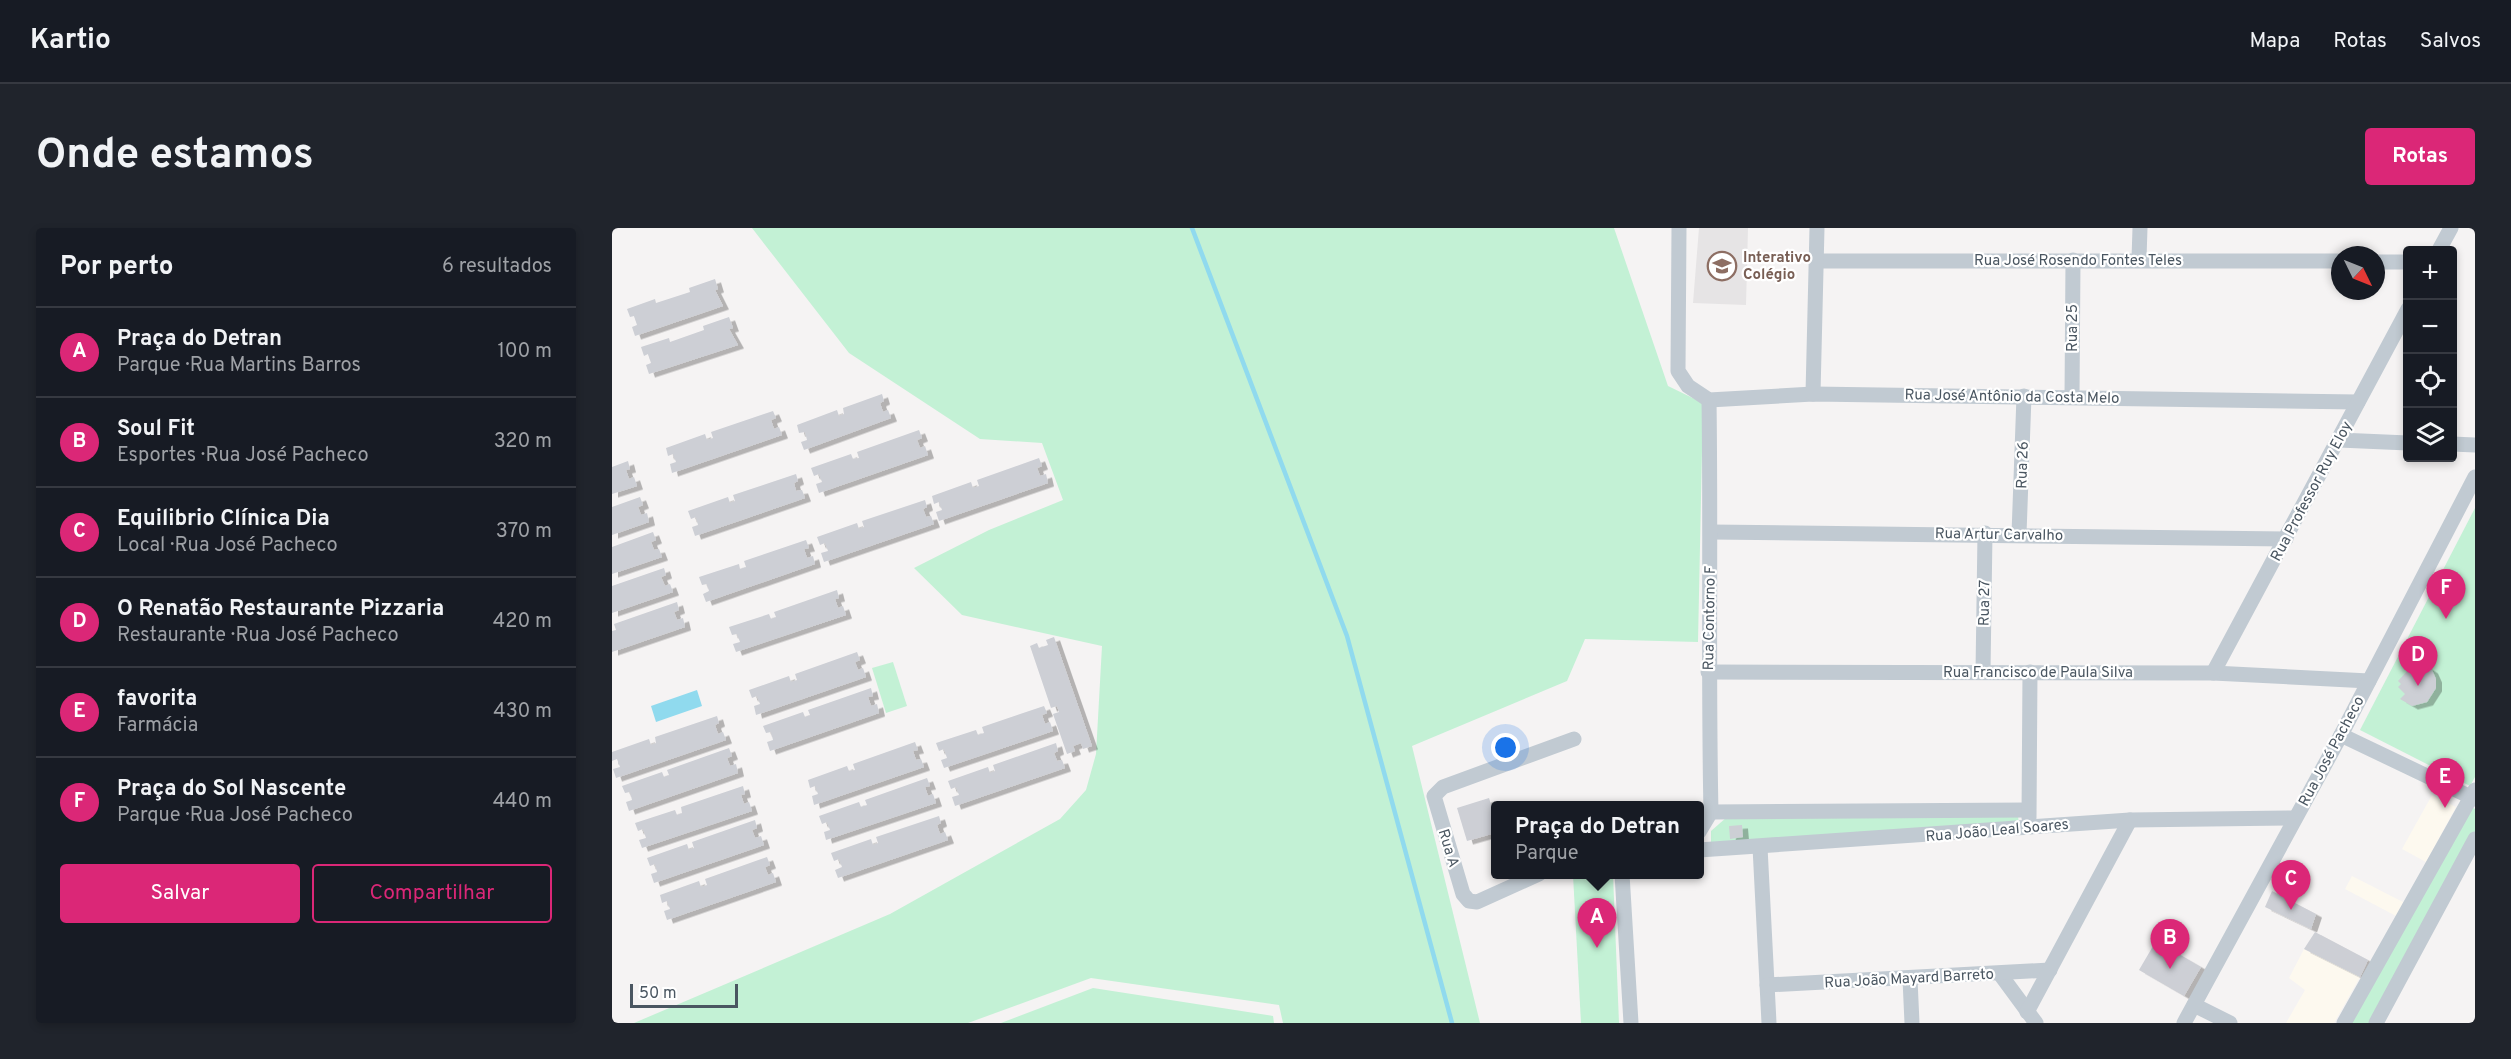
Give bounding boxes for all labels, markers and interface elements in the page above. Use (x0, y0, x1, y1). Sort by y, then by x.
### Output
text: Kartio (30, 23, 111, 59)
text: Mapa (2250, 28, 2300, 55)
text: Rotas (2333, 28, 2387, 55)
text: Salvos (2420, 28, 2481, 55)
button: Rotas (2365, 128, 2475, 185)
text: Onde estamos (36, 130, 314, 183)
north arrow (2331, 246, 2385, 300)
map controls (2403, 246, 2457, 462)
button: + (2403, 246, 2457, 300)
place label: Interativo Colégio (1743, 249, 1811, 285)
school or university icon: Interativo Colégio (1706, 250, 1738, 282)
text: Por perto (60, 251, 174, 284)
street label: Rua José Rosendo Fontes Teles (1974, 252, 2182, 271)
text: 6 resultados (442, 254, 552, 280)
button: − (2403, 300, 2457, 354)
street label: Rua 25 (2064, 304, 2083, 352)
text: Praça do Detran (117, 326, 282, 353)
text: A (72, 339, 87, 365)
text: 100 m (497, 339, 552, 365)
text: Parque · Rua Martins Barros (117, 353, 361, 379)
button: locate (2403, 354, 2457, 408)
street label: Rua José Antônio da Costa Melo (1904, 386, 2119, 409)
button: layers (2403, 408, 2457, 462)
text: Soul Fit (117, 416, 195, 443)
street label: Rua Professor Ruy Eloy (2267, 418, 2357, 565)
text: B (73, 429, 86, 455)
text: 320 m (494, 429, 552, 455)
street label: Rua 26 (2013, 441, 2034, 489)
text: Esportes · Rua José Pacheco (117, 443, 369, 469)
text: Equilibrio Clínica Dia (117, 506, 330, 533)
text: C (73, 519, 86, 545)
text: 370 m (496, 519, 552, 545)
street label: Rua Artur Carvalho (1935, 525, 2063, 546)
text: Local · Rua José Pacheco (117, 533, 338, 559)
street label: Rua Contorno F (1700, 566, 1721, 670)
pin: F (2426, 570, 2466, 619)
street label: Rua 27 (1976, 579, 1995, 626)
text: O Renatão Restaurante Pizzaria (117, 596, 444, 623)
text: D (72, 609, 87, 635)
text: 420 m (493, 609, 552, 635)
text: Restaurante · Rua José Pacheco (117, 623, 399, 649)
pin: D (2398, 636, 2438, 686)
street label: Rua Francisco de Paula Silva (1943, 664, 2133, 683)
text: favorita (117, 686, 197, 713)
street label: Rua José Pacheco (2295, 693, 2369, 810)
text: E (73, 699, 86, 725)
text: 430 m (493, 699, 552, 725)
text: Farmácia (117, 713, 198, 739)
your location (1491, 733, 1520, 762)
pin: E (2426, 758, 2464, 808)
text: Praça do Sol Nascente (117, 776, 346, 803)
text: F (74, 789, 85, 815)
text: 440 m (493, 789, 552, 815)
popup (1491, 801, 1704, 879)
text: Parque · Rua José Pacheco (117, 803, 353, 829)
text: Praça do Detran (1515, 814, 1680, 841)
street label: Rua João Leal Soares (1925, 816, 2069, 847)
street label: Rua A (1433, 827, 1462, 870)
text: Parque (1515, 841, 1578, 867)
pin: C (2272, 860, 2310, 910)
button: Salvar (60, 864, 300, 923)
button: Compartilhar (312, 864, 552, 923)
pin: A (1578, 898, 1616, 948)
pin: B (2150, 920, 2190, 969)
street label: Rua João Mayard Barreto (1824, 966, 1994, 993)
scale bar (630, 981, 738, 1008)
text: 50 m (639, 984, 677, 1004)

